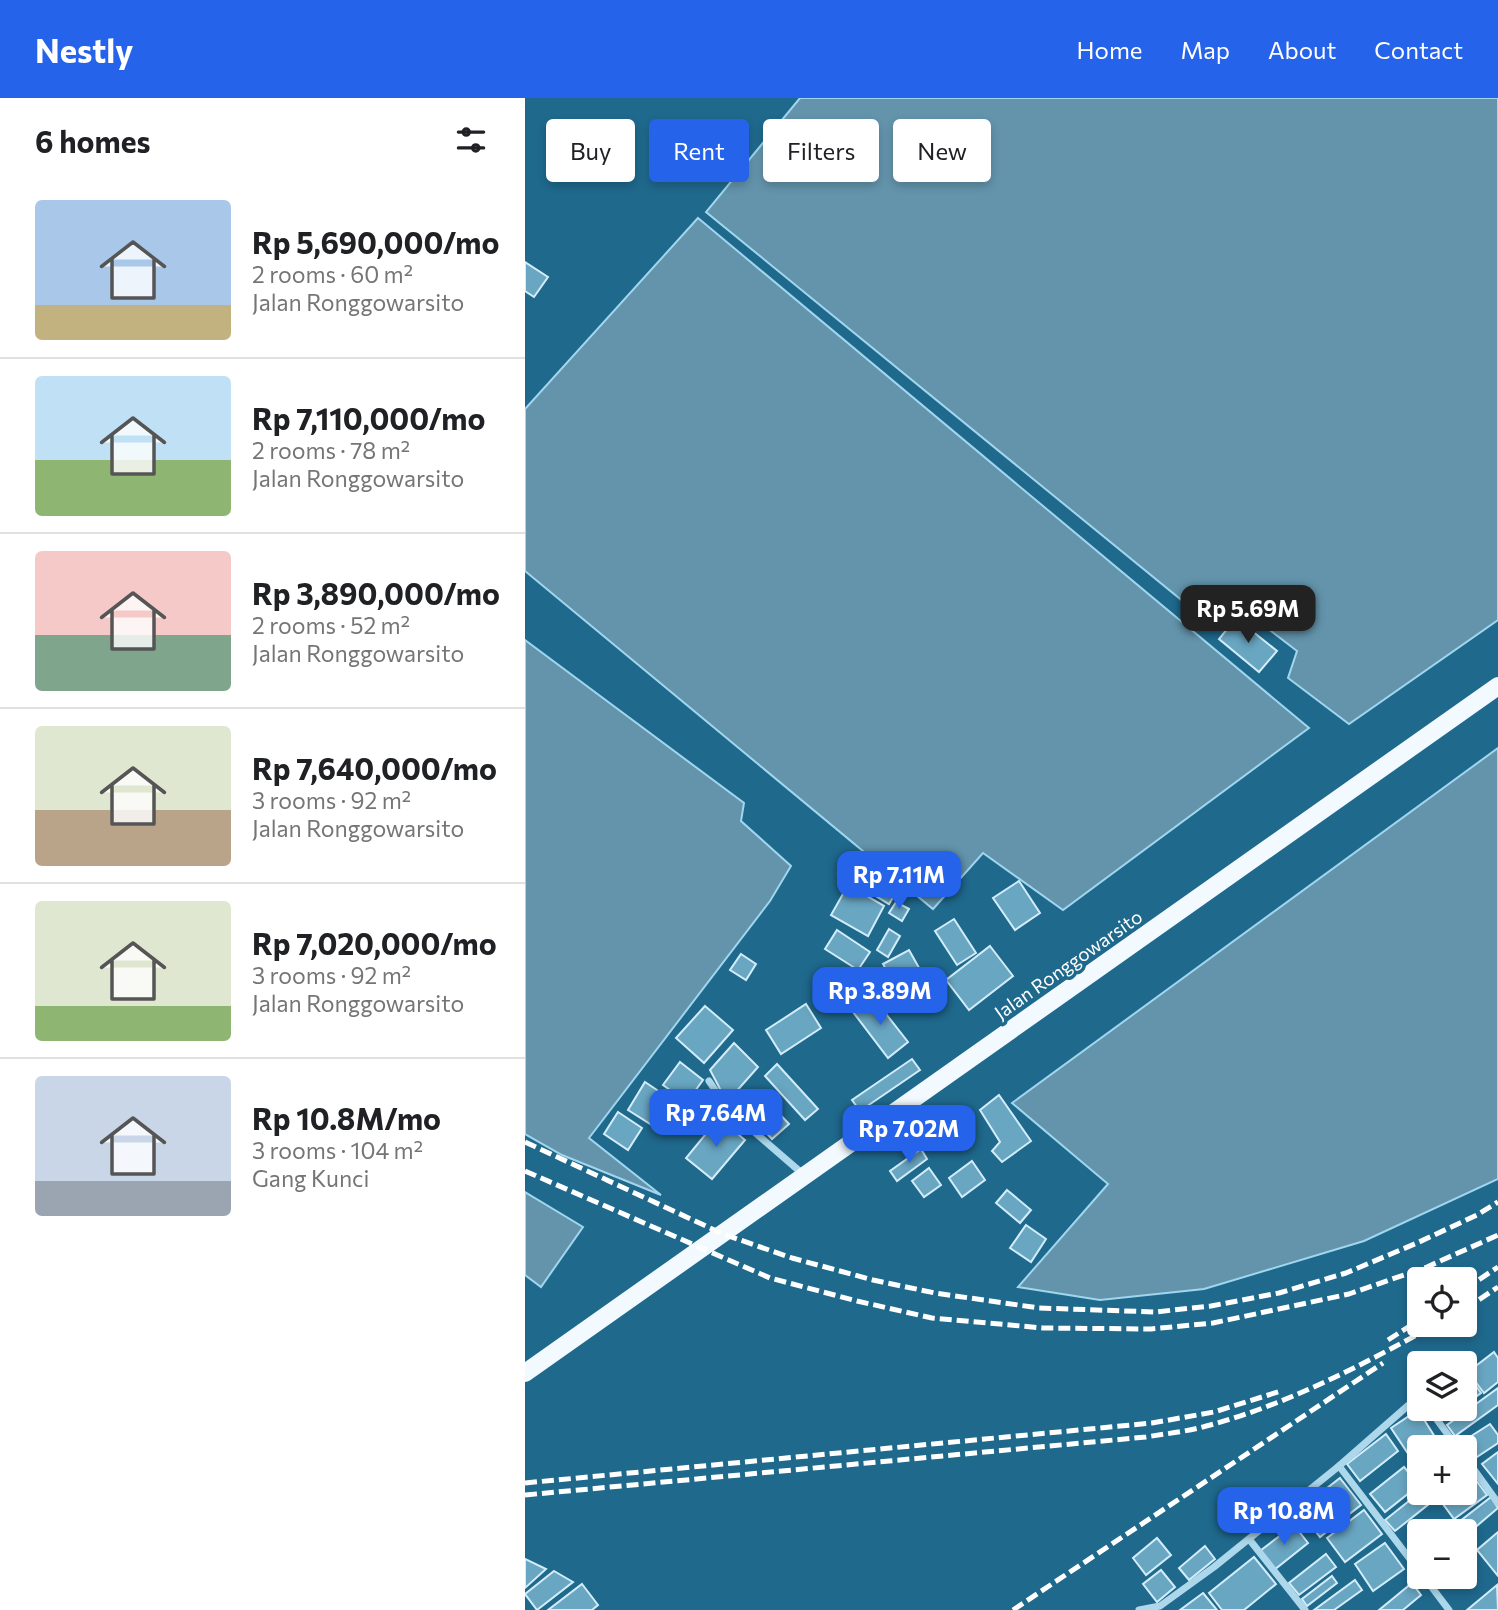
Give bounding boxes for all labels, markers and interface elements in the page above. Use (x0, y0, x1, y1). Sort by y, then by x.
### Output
text: Nestly (35, 29, 133, 70)
text: Home (1077, 35, 1143, 64)
text: Map (1181, 35, 1230, 64)
text: About (1268, 35, 1336, 64)
text: Contact (1374, 35, 1463, 64)
chip: Buy (546, 119, 635, 182)
chip: Rent (649, 119, 749, 182)
chip: Filters (763, 119, 879, 182)
chip: New (893, 119, 991, 182)
icon: filters (452, 121, 490, 159)
text: 6 homes (35, 122, 150, 159)
text: Rp 5,690,000/mo (252, 223, 499, 260)
icon: home (91, 228, 175, 312)
text: 2 rooms · 60 m² (252, 260, 413, 288)
text: Jalan Ronggowarsito (252, 288, 464, 316)
text: Rp 7,110,000/mo (252, 399, 485, 436)
icon: home (91, 404, 175, 488)
text: 2 rooms · 78 m² (252, 436, 410, 464)
text: Jalan Ronggowarsito (252, 464, 464, 492)
text: Rp 3,890,000/mo (252, 574, 500, 611)
icon: home (91, 579, 175, 663)
pin: Rp 5.69M (1176, 586, 1320, 645)
text: Rp 5.69M (1197, 594, 1299, 622)
text: 2 rooms · 52 m² (252, 611, 410, 639)
text: Jalan Ronggowarsito (252, 639, 464, 667)
text: Rp 7,640,000/mo (252, 749, 497, 786)
icon: home (91, 754, 175, 838)
text: 3 rooms · 92 m² (252, 786, 411, 814)
text: Jalan Ronggowarsito (252, 814, 464, 842)
pin: Rp 7.11M (827, 852, 971, 911)
text: Rp 7.11M (853, 860, 945, 888)
street label: Jalan Ronggowarsito (990, 904, 1146, 1024)
text: Rp 7,020,000/mo (252, 924, 497, 961)
icon: home (91, 929, 175, 1013)
text: 3 rooms · 92 m² (252, 961, 411, 989)
pin: Rp 3.89M (808, 968, 952, 1027)
text: Rp 3.89M (828, 976, 932, 1004)
text: Jalan Ronggowarsito (252, 989, 464, 1017)
pin: Rp 7.64M (644, 1090, 788, 1149)
text: Rp 7.64M (666, 1098, 766, 1126)
text: Rp 10.8M/mo (252, 1099, 441, 1136)
icon: home (91, 1104, 175, 1188)
pin: Rp 7.02M (837, 1105, 981, 1165)
text: Rp 7.02M (859, 1114, 959, 1142)
text: 3 rooms · 104 m² (252, 1136, 423, 1164)
text: Gang Kunci (252, 1164, 369, 1192)
map controls (1407, 1267, 1477, 1589)
button: locate (1407, 1267, 1477, 1337)
button: layers (1407, 1351, 1477, 1421)
button: + (1407, 1435, 1477, 1505)
pin: Rp 10.8M (1212, 1488, 1356, 1547)
text: Rp 10.8M (1233, 1496, 1335, 1524)
button: − (1407, 1519, 1477, 1589)

